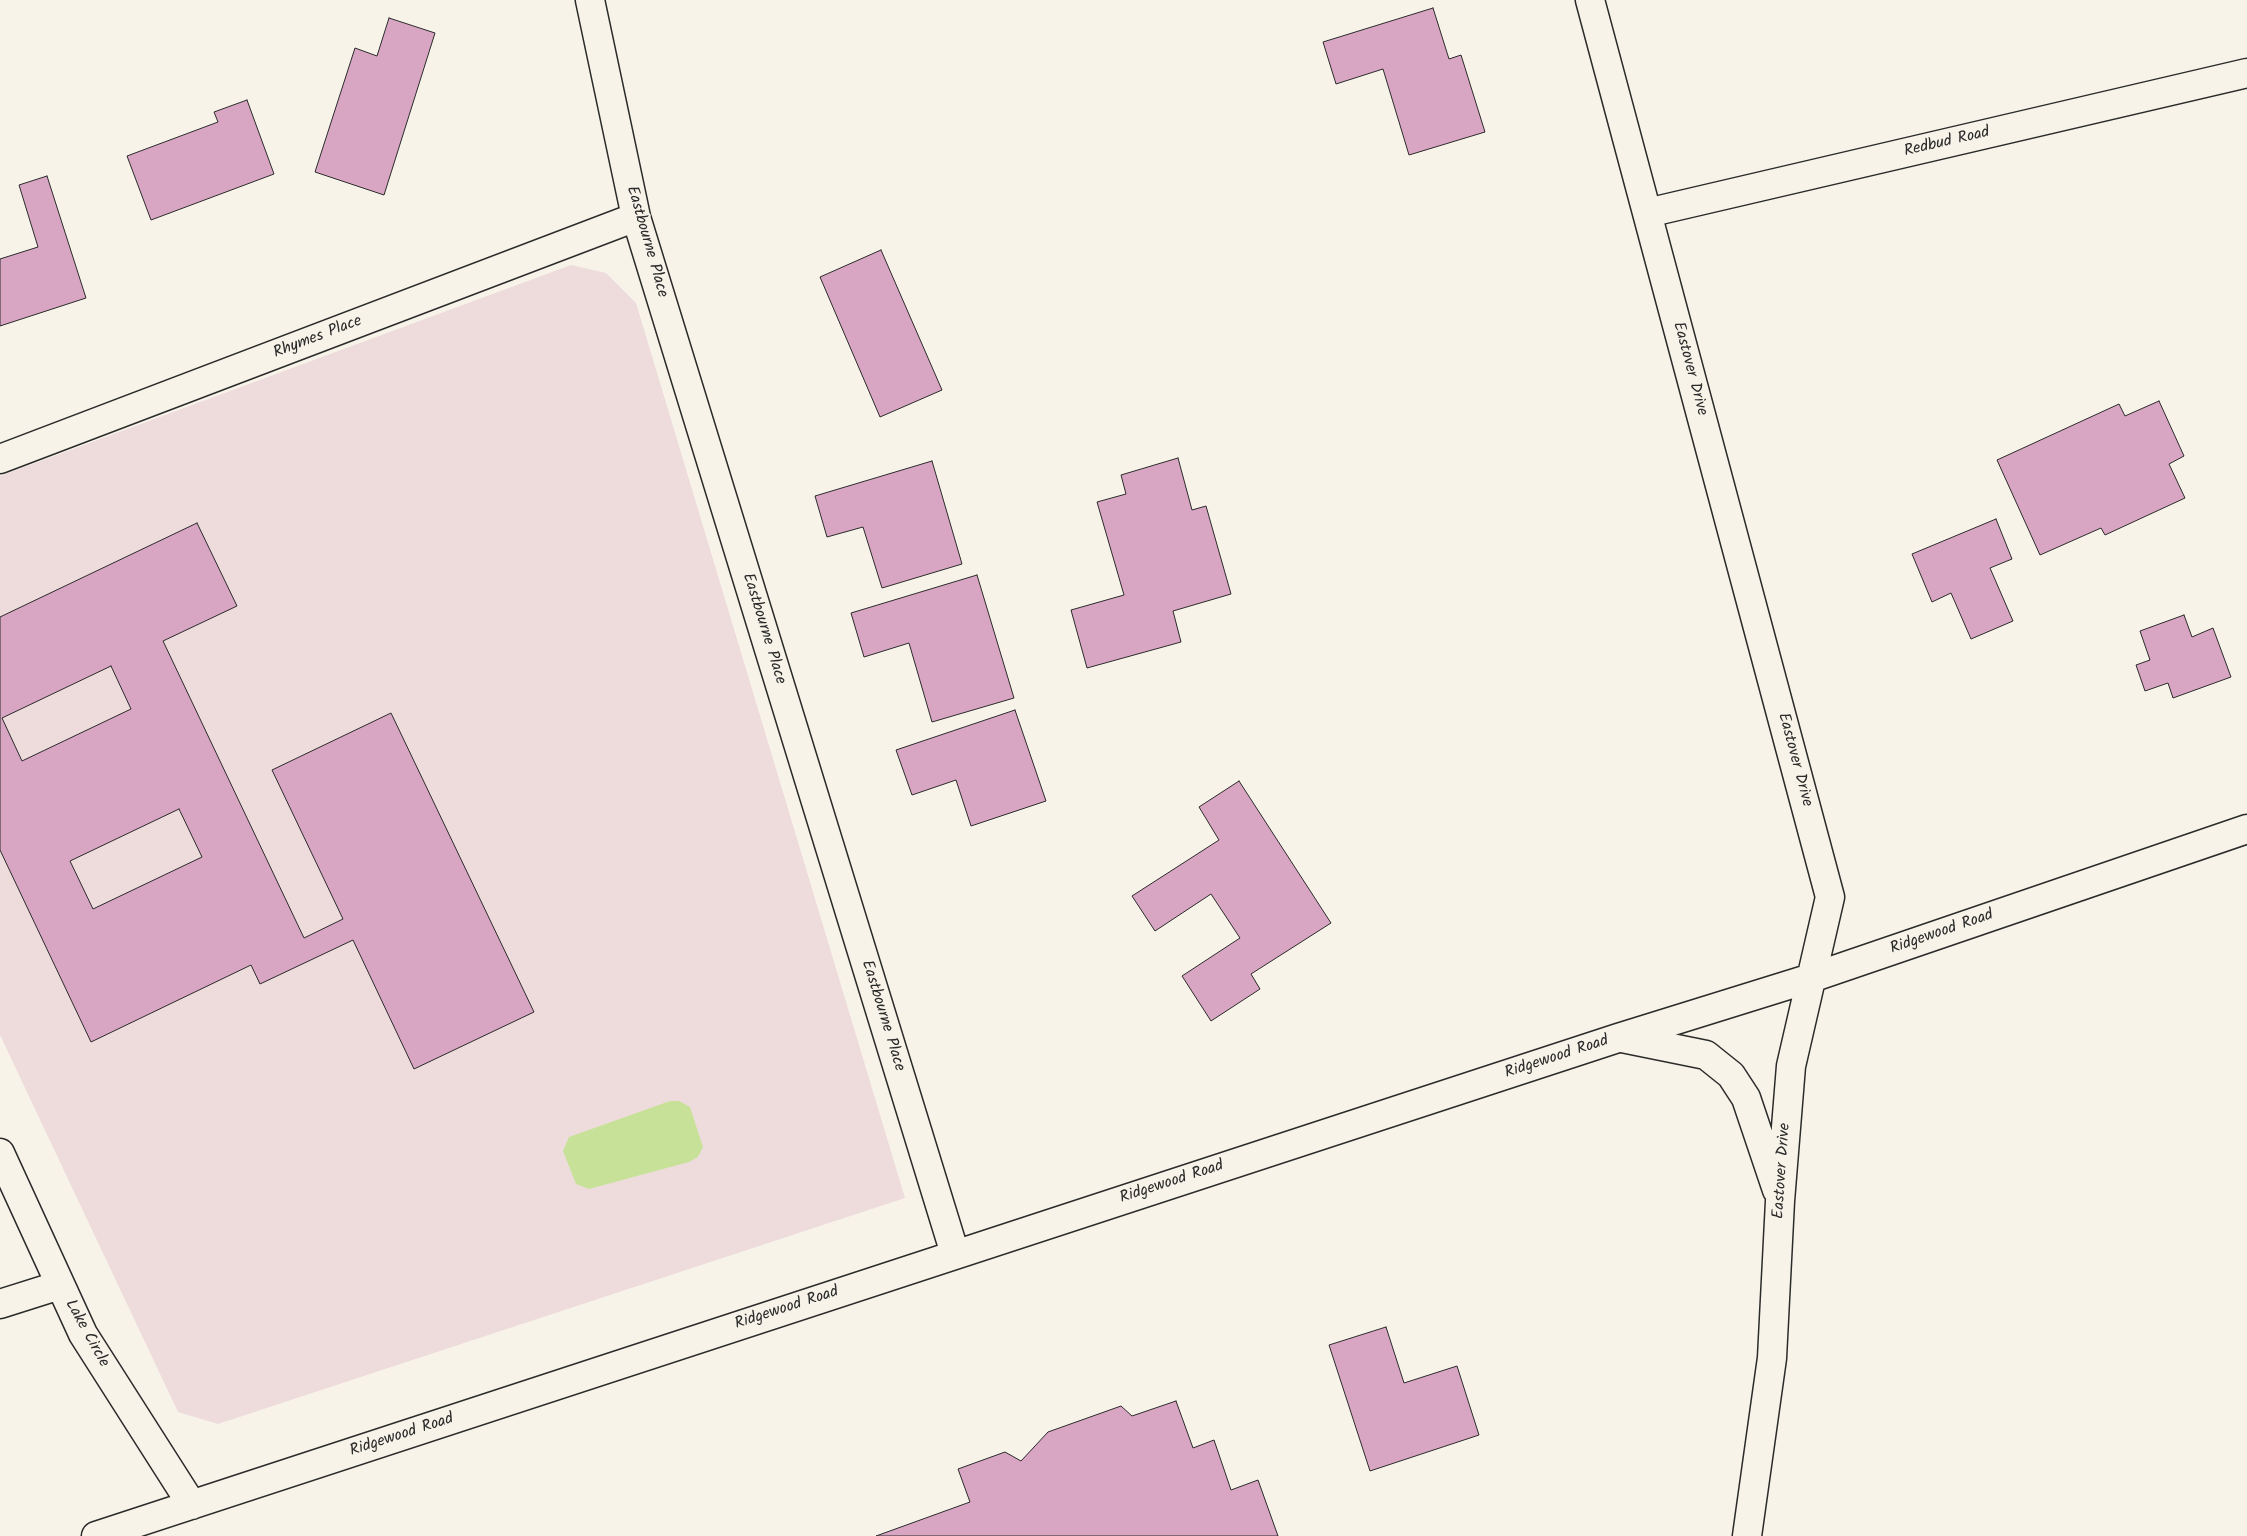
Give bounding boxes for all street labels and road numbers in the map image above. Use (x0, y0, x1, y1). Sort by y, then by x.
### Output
street label: Redbud Road (1902, 124, 1992, 162)
street label: Eastbourne Place (621, 184, 671, 300)
street label: Rhymes Place (271, 312, 365, 364)
street label: Eastover Drive (1667, 320, 1711, 418)
street label: Eastbourne Place (737, 571, 789, 687)
street label: Eastover Drive (1772, 711, 1816, 809)
street label: Ridgewood Road (1888, 906, 1996, 960)
street label: Eastbourne Place (856, 958, 908, 1074)
street label: Ridgewood Road (1503, 1032, 1611, 1084)
street label: Eastover Drive (1770, 1122, 1796, 1220)
street label: Ridgewood Road (1118, 1157, 1226, 1209)
street label: Ridgewood Road (733, 1283, 841, 1335)
street label: Lake Circle (60, 1297, 112, 1371)
street label: Ridgewood Road (348, 1410, 456, 1462)

